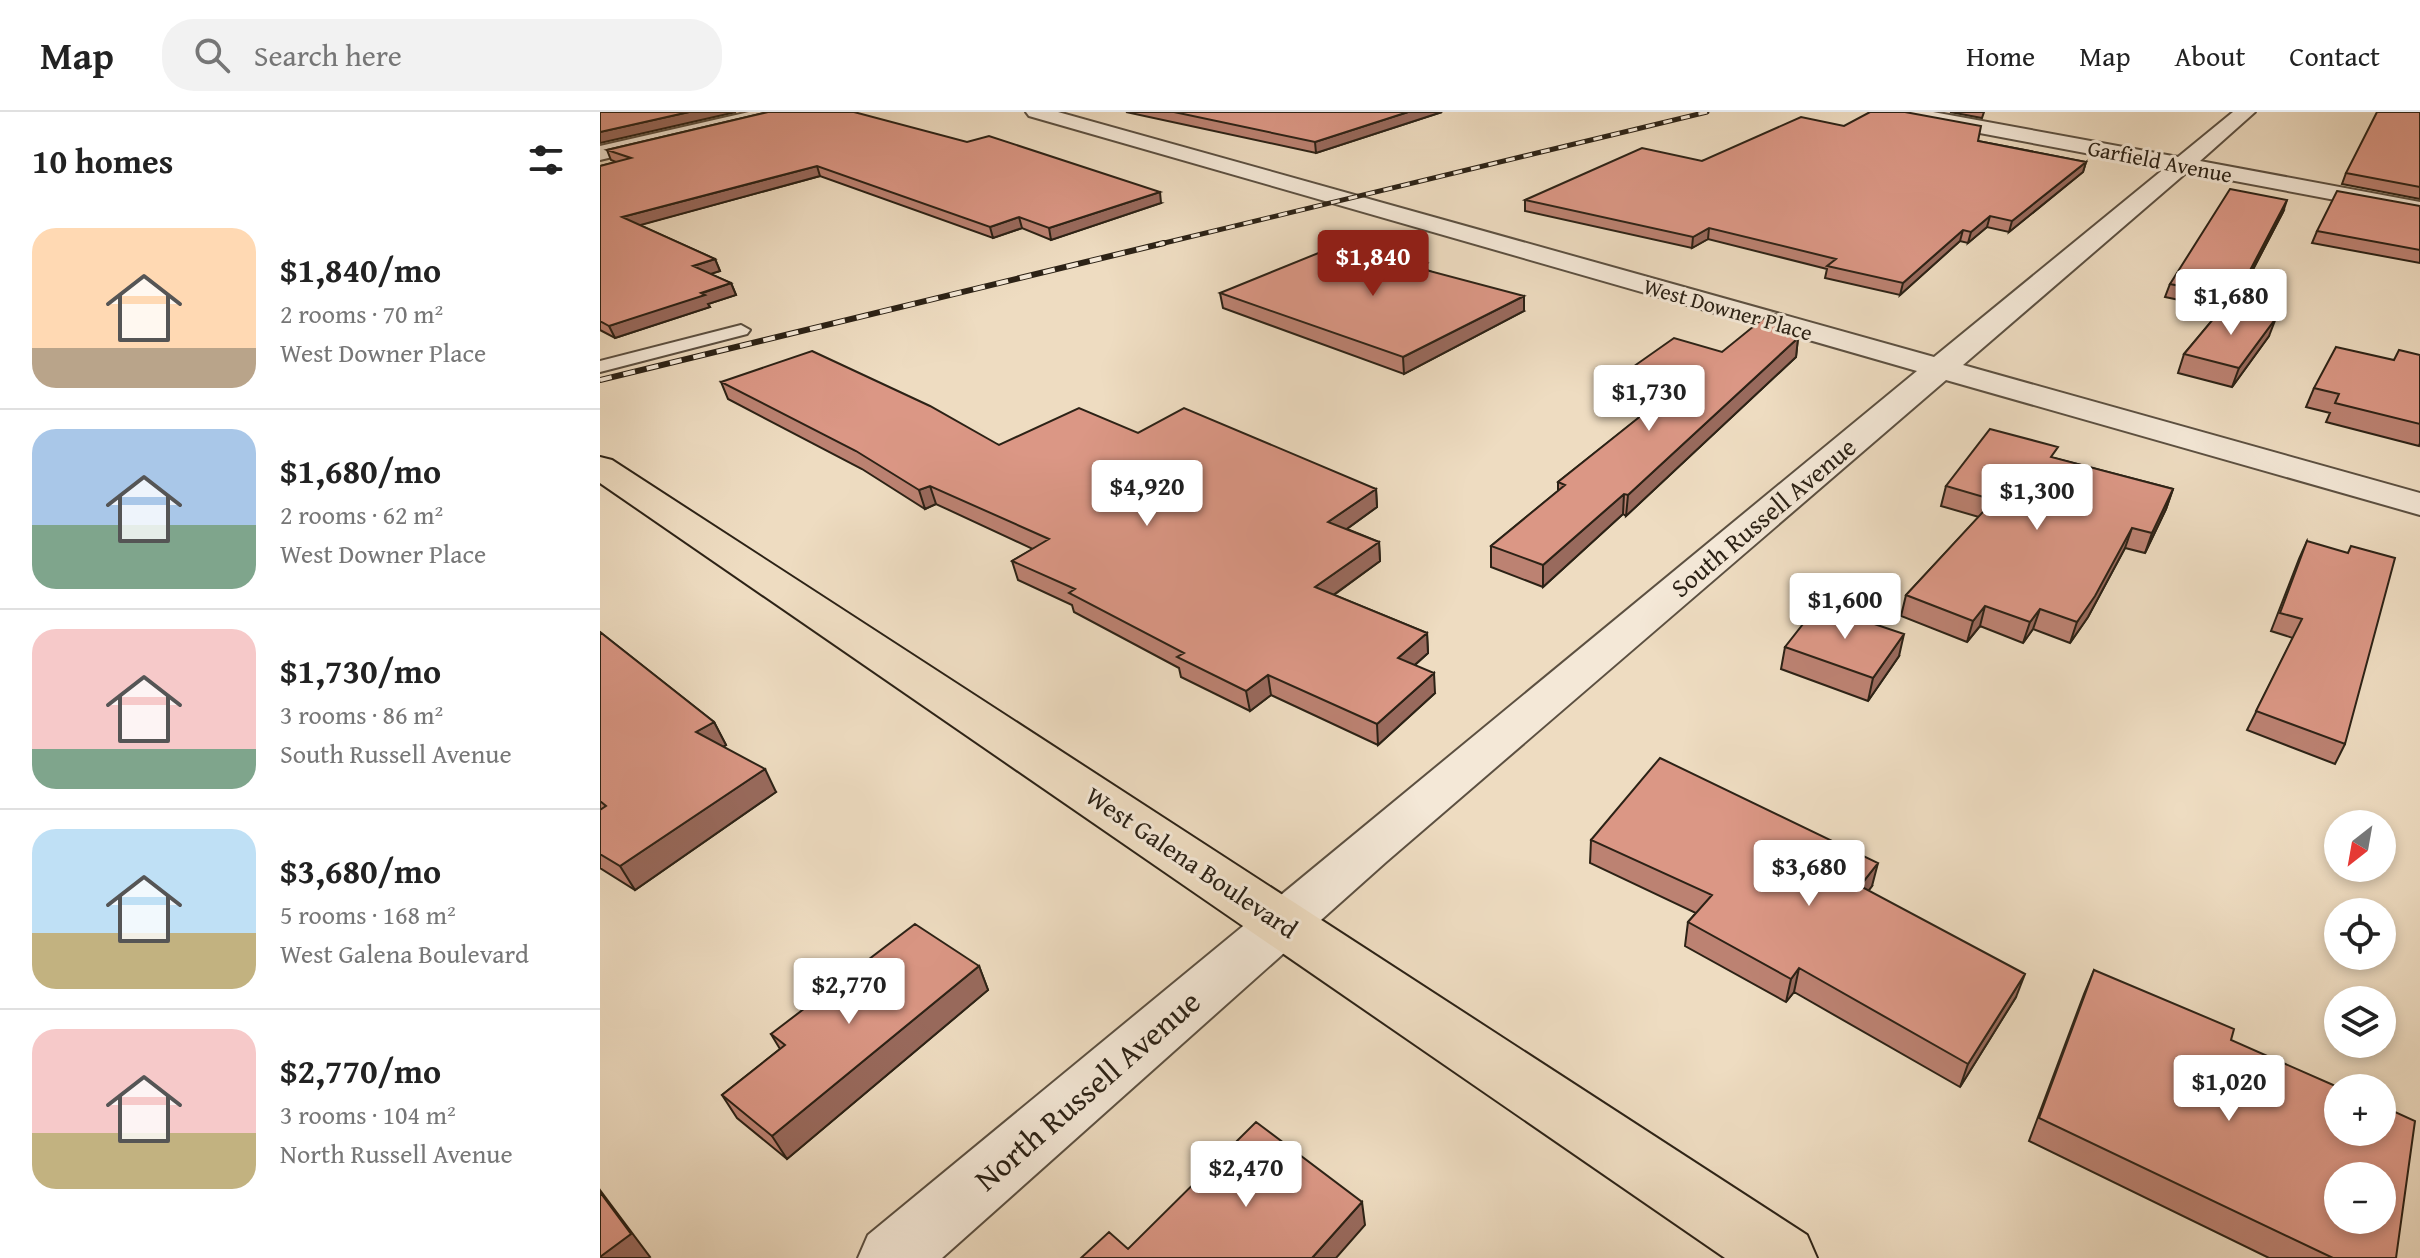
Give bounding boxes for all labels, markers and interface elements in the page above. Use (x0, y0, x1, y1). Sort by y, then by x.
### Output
search box (162, 19, 722, 91)
text: Map (40, 27, 114, 83)
icon: search (190, 33, 234, 77)
text: Search here (254, 33, 402, 77)
text: Home (1966, 35, 2035, 76)
text: Map (2079, 35, 2131, 76)
text: About (2175, 35, 2245, 76)
text: Contact (2289, 35, 2380, 76)
street label: Garfield Avenue (2085, 131, 2235, 191)
text: 10 homes (32, 136, 173, 185)
icon: filters (524, 138, 568, 182)
pin: $1,840 (1308, 230, 1438, 298)
text: $1,840 (1336, 236, 1410, 275)
text: $1,840/mo (280, 245, 441, 294)
icon: home (96, 260, 192, 356)
pin: $1,680 (2166, 269, 2296, 337)
street label: West Downer Place (1640, 270, 1816, 348)
text: $1,680 (2194, 275, 2268, 314)
text: 2 rooms · 70 m² (280, 294, 443, 333)
text: West Downer Place (280, 333, 486, 372)
pin: $1,730 (1584, 365, 1714, 433)
text: $1,730 (1612, 371, 1686, 410)
street label: South Russell Avenue (1662, 428, 1864, 606)
text: $1,680/mo (280, 446, 441, 495)
pin: $4,920 (1082, 460, 1212, 528)
icon: home (96, 461, 192, 557)
pin: $1,300 (1972, 464, 2102, 532)
text: $4,920 (1110, 466, 1184, 505)
text: $1,300 (2000, 470, 2074, 509)
text: 2 rooms · 62 m² (280, 495, 443, 534)
text: West Downer Place (280, 534, 486, 573)
pin: $1,600 (1780, 573, 1910, 641)
text: $1,600 (1808, 579, 1882, 618)
text: $1,730/mo (280, 646, 441, 695)
icon: home (96, 661, 192, 757)
text: 3 rooms · 86 m² (280, 695, 443, 734)
text: South Russell Avenue (280, 734, 512, 773)
street label: West Galena Boulevard (1078, 776, 1306, 948)
north arrow (2324, 810, 2396, 882)
map controls (2324, 810, 2396, 1234)
pin: $3,680 (1744, 840, 1874, 908)
text: $3,680/mo (280, 846, 441, 895)
text: $3,680 (1772, 846, 1846, 885)
icon: home (96, 861, 192, 957)
text: 5 rooms · 168 m² (280, 895, 456, 934)
button: locate (2324, 898, 2396, 970)
text: West Galena Boulevard (280, 934, 529, 973)
pin: $2,770 (784, 958, 914, 1026)
text: $2,770 (812, 964, 886, 1003)
street label: North Russell Avenue (964, 978, 1210, 1202)
button: layers (2324, 986, 2396, 1058)
text: $2,770/mo (280, 1046, 441, 1095)
pin: $1,020 (2164, 1055, 2294, 1123)
icon: home (96, 1061, 192, 1157)
text: $1,020 (2192, 1061, 2266, 1100)
button: + (2324, 1074, 2396, 1146)
text: 3 rooms · 104 m² (280, 1095, 456, 1134)
text: North Russell Avenue (280, 1134, 513, 1173)
pin: $2,470 (1181, 1141, 1311, 1209)
text: $2,470 (1209, 1147, 1283, 1186)
button: − (2324, 1162, 2396, 1234)

